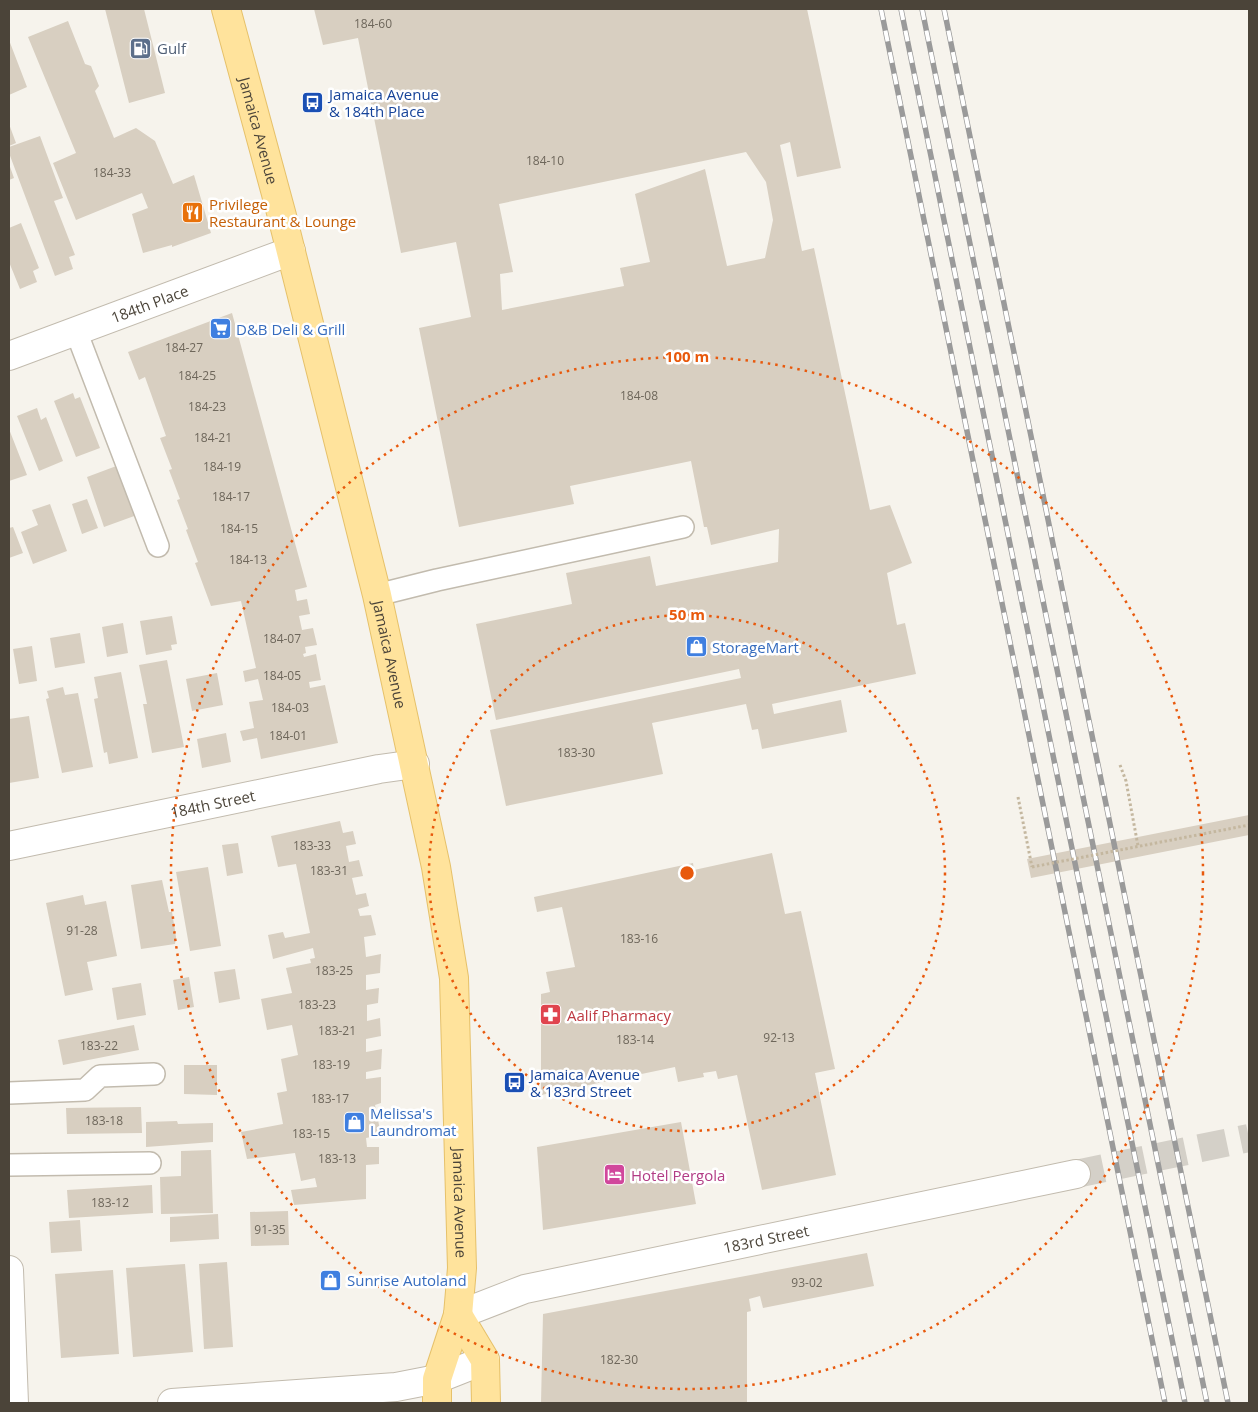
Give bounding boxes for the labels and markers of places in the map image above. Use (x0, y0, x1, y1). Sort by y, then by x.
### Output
fuel station icon: Gulf (129, 36, 153, 60)
place label: Gulf (157, 38, 187, 58)
place label: Jamaica Avenue & 184th Place (327, 84, 439, 121)
bus stop icon: Jamaica Avenue & 184th Place (301, 91, 325, 115)
place label: Privilege Restaurant & Lounge (209, 194, 356, 231)
restaurant icon: Privilege Restaurant & Lounge (181, 201, 205, 225)
supermarket icon: D&B Deli & Grill (208, 317, 232, 341)
place label: D&B Deli & Grill (236, 319, 345, 339)
shop icon: StorageMart (684, 635, 708, 659)
place label: StorageMart (712, 637, 799, 657)
centre of rings (678, 864, 696, 882)
pharmacy icon: Aalif Pharmacy (539, 1003, 563, 1027)
place label: Aalif Pharmacy (567, 1005, 671, 1025)
place label: Jamaica Avenue & 183rd Street (528, 1064, 640, 1101)
bus stop icon: Jamaica Avenue & 183rd Street (502, 1071, 526, 1095)
place label: Melissa's Laundromat (370, 1103, 456, 1140)
shop icon: Melissa's Laundromat (342, 1110, 366, 1134)
hotel icon: Hotel Pergola (603, 1163, 627, 1187)
place label: Hotel Pergola (631, 1165, 725, 1185)
shop icon: Sunrise Autoland (319, 1268, 343, 1292)
place label: Sunrise Autoland (347, 1270, 467, 1290)

